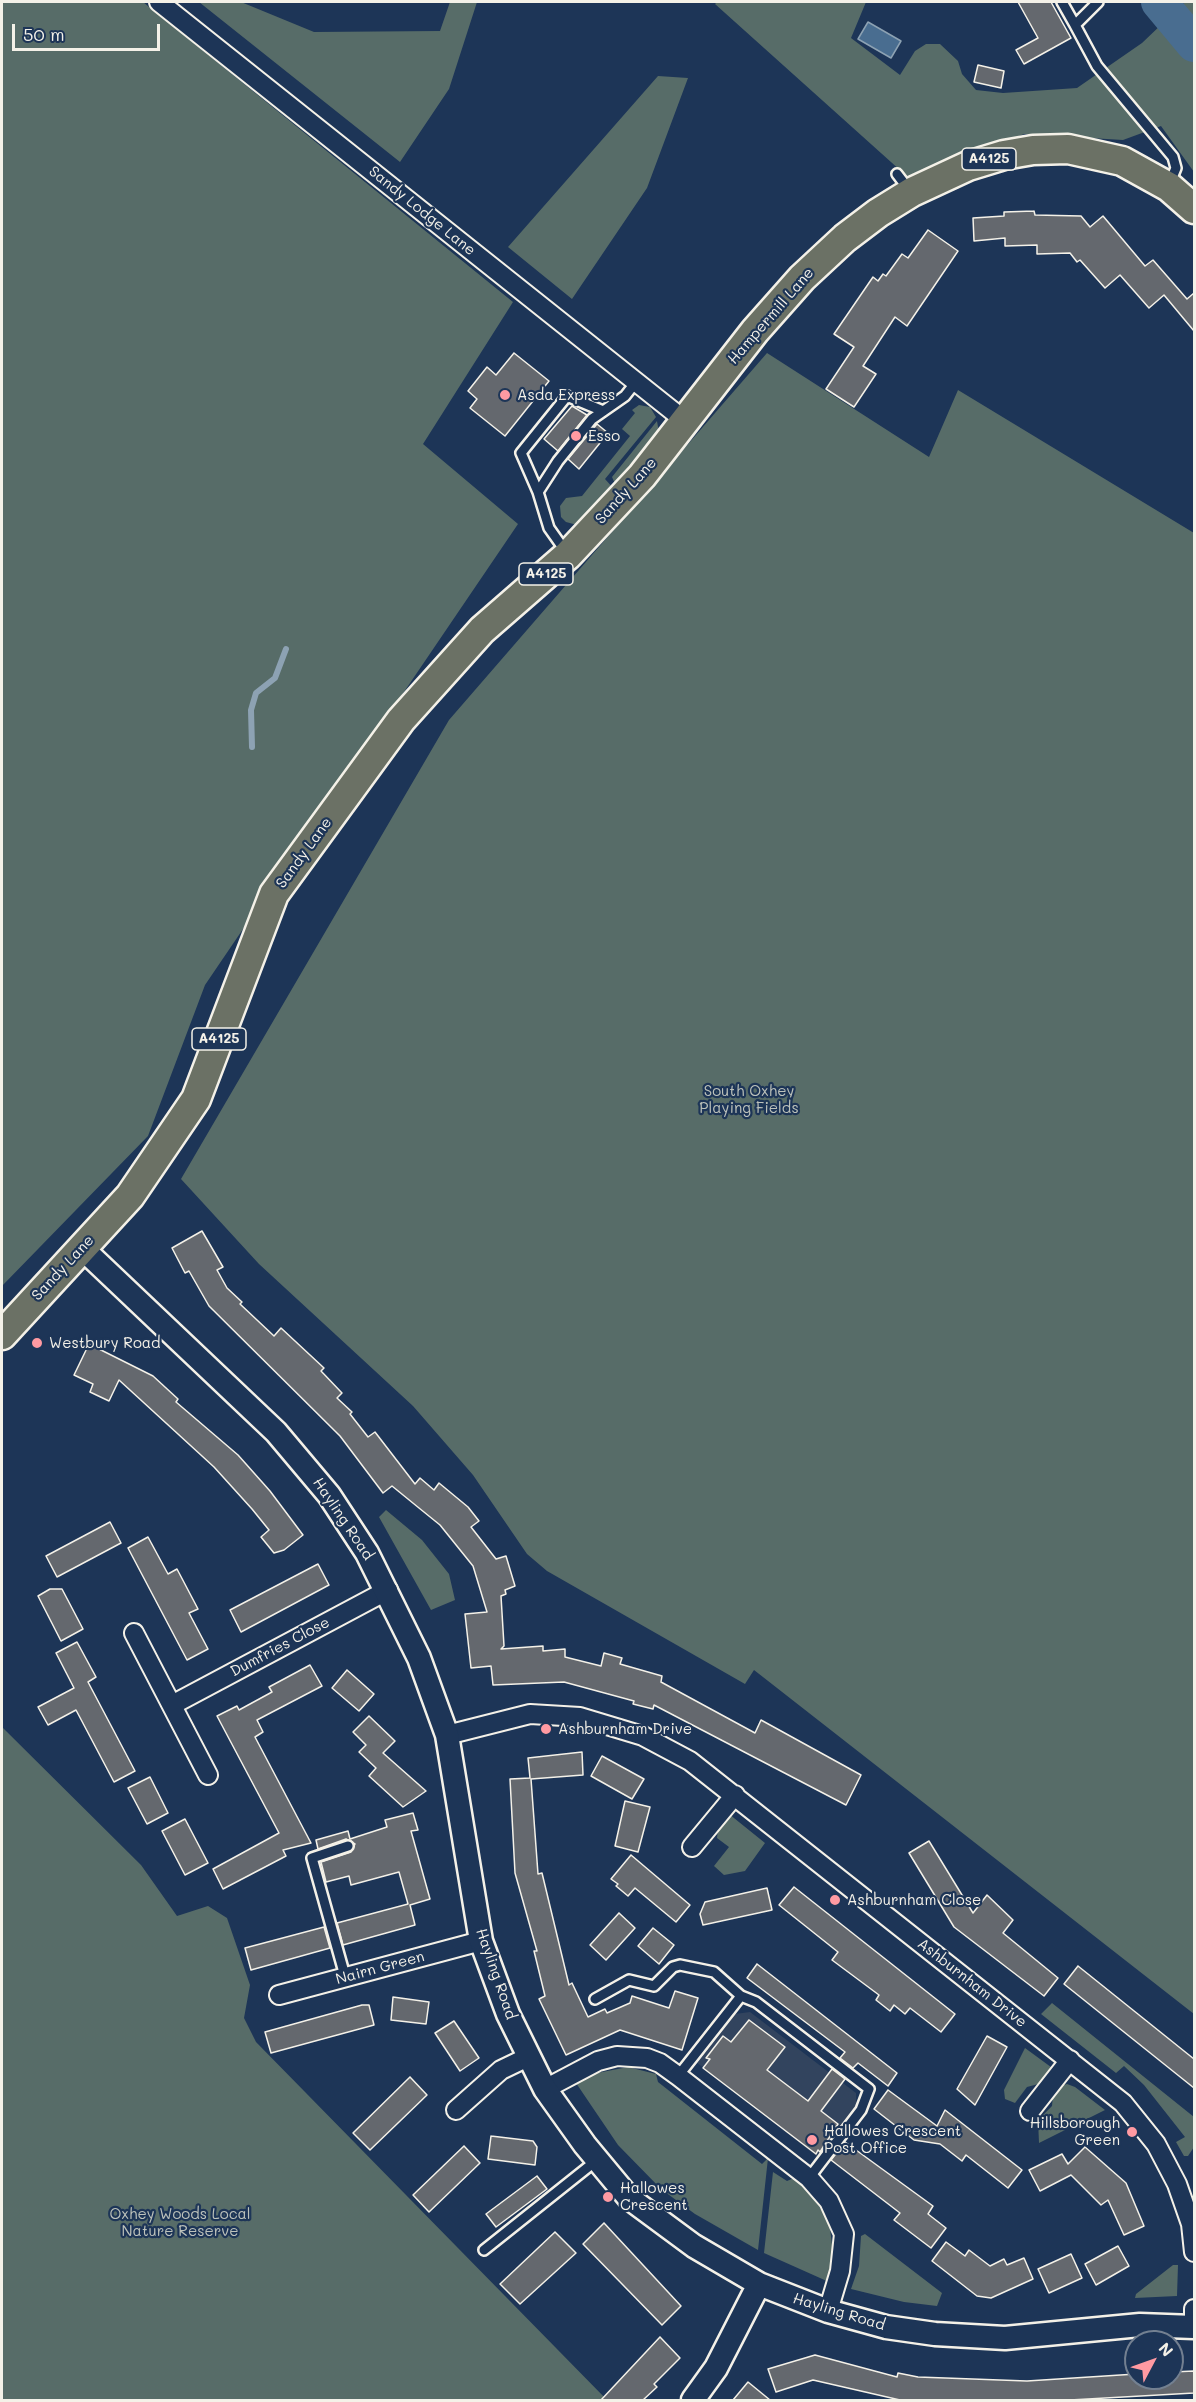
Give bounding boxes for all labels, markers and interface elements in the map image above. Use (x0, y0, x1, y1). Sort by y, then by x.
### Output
scale bar (15, 12, 164, 50)
text: 50 m (23, 22, 65, 46)
road number: A4125 (962, 148, 1016, 170)
street label: Sandy Lodge Lane (365, 162, 479, 260)
street label: Hampermill Lane (724, 264, 818, 368)
place label: Asda Express (517, 386, 615, 404)
marker: Asda Express (498, 388, 512, 402)
place label: Esso (588, 427, 620, 445)
marker: Esso (569, 429, 583, 443)
street label: Sandy Lane (592, 454, 660, 528)
road number: A4125 (519, 563, 573, 585)
street label: Sandy Lane (272, 814, 336, 892)
road number: A4125 (192, 1028, 246, 1050)
park label: South Oxhey Playing Fields (699, 1082, 799, 1117)
street label: Sandy Lane (28, 1231, 98, 1305)
place label: Westbury Road (49, 1334, 161, 1352)
marker: Westbury Road (30, 1336, 44, 1350)
street label: Hayling Road (309, 1474, 377, 1564)
street label: Dumfries Close (227, 1613, 333, 1681)
place label: Ashburnham Drive (558, 1720, 692, 1738)
marker: Ashburnham Drive (539, 1722, 553, 1736)
place label: Ashburnham Close (847, 1891, 981, 1909)
marker: Ashburnham Close (828, 1893, 842, 1907)
street label: Hayling Road (472, 1926, 520, 2022)
street label: Ashburnham Drive (914, 1935, 1030, 2031)
street label: Nairn Green (334, 1948, 426, 1988)
place label: Hillsborough Green (1030, 2114, 1120, 2149)
place label: Hallowes Crescent Post Office (824, 2122, 961, 2157)
marker: Hillsborough Green (1125, 2125, 1139, 2139)
marker: Hallowes Crescent Post Office (805, 2133, 819, 2147)
place label: Hallowes Crescent (620, 2179, 688, 2214)
marker: Hallowes Crescent (601, 2190, 615, 2204)
park label: Oxhey Woods Local Nature Reserve (109, 2205, 251, 2240)
street label: Hayling Road (791, 2289, 887, 2335)
north arrow (1124, 2330, 1184, 2390)
text: N (1155, 2338, 1178, 2361)

